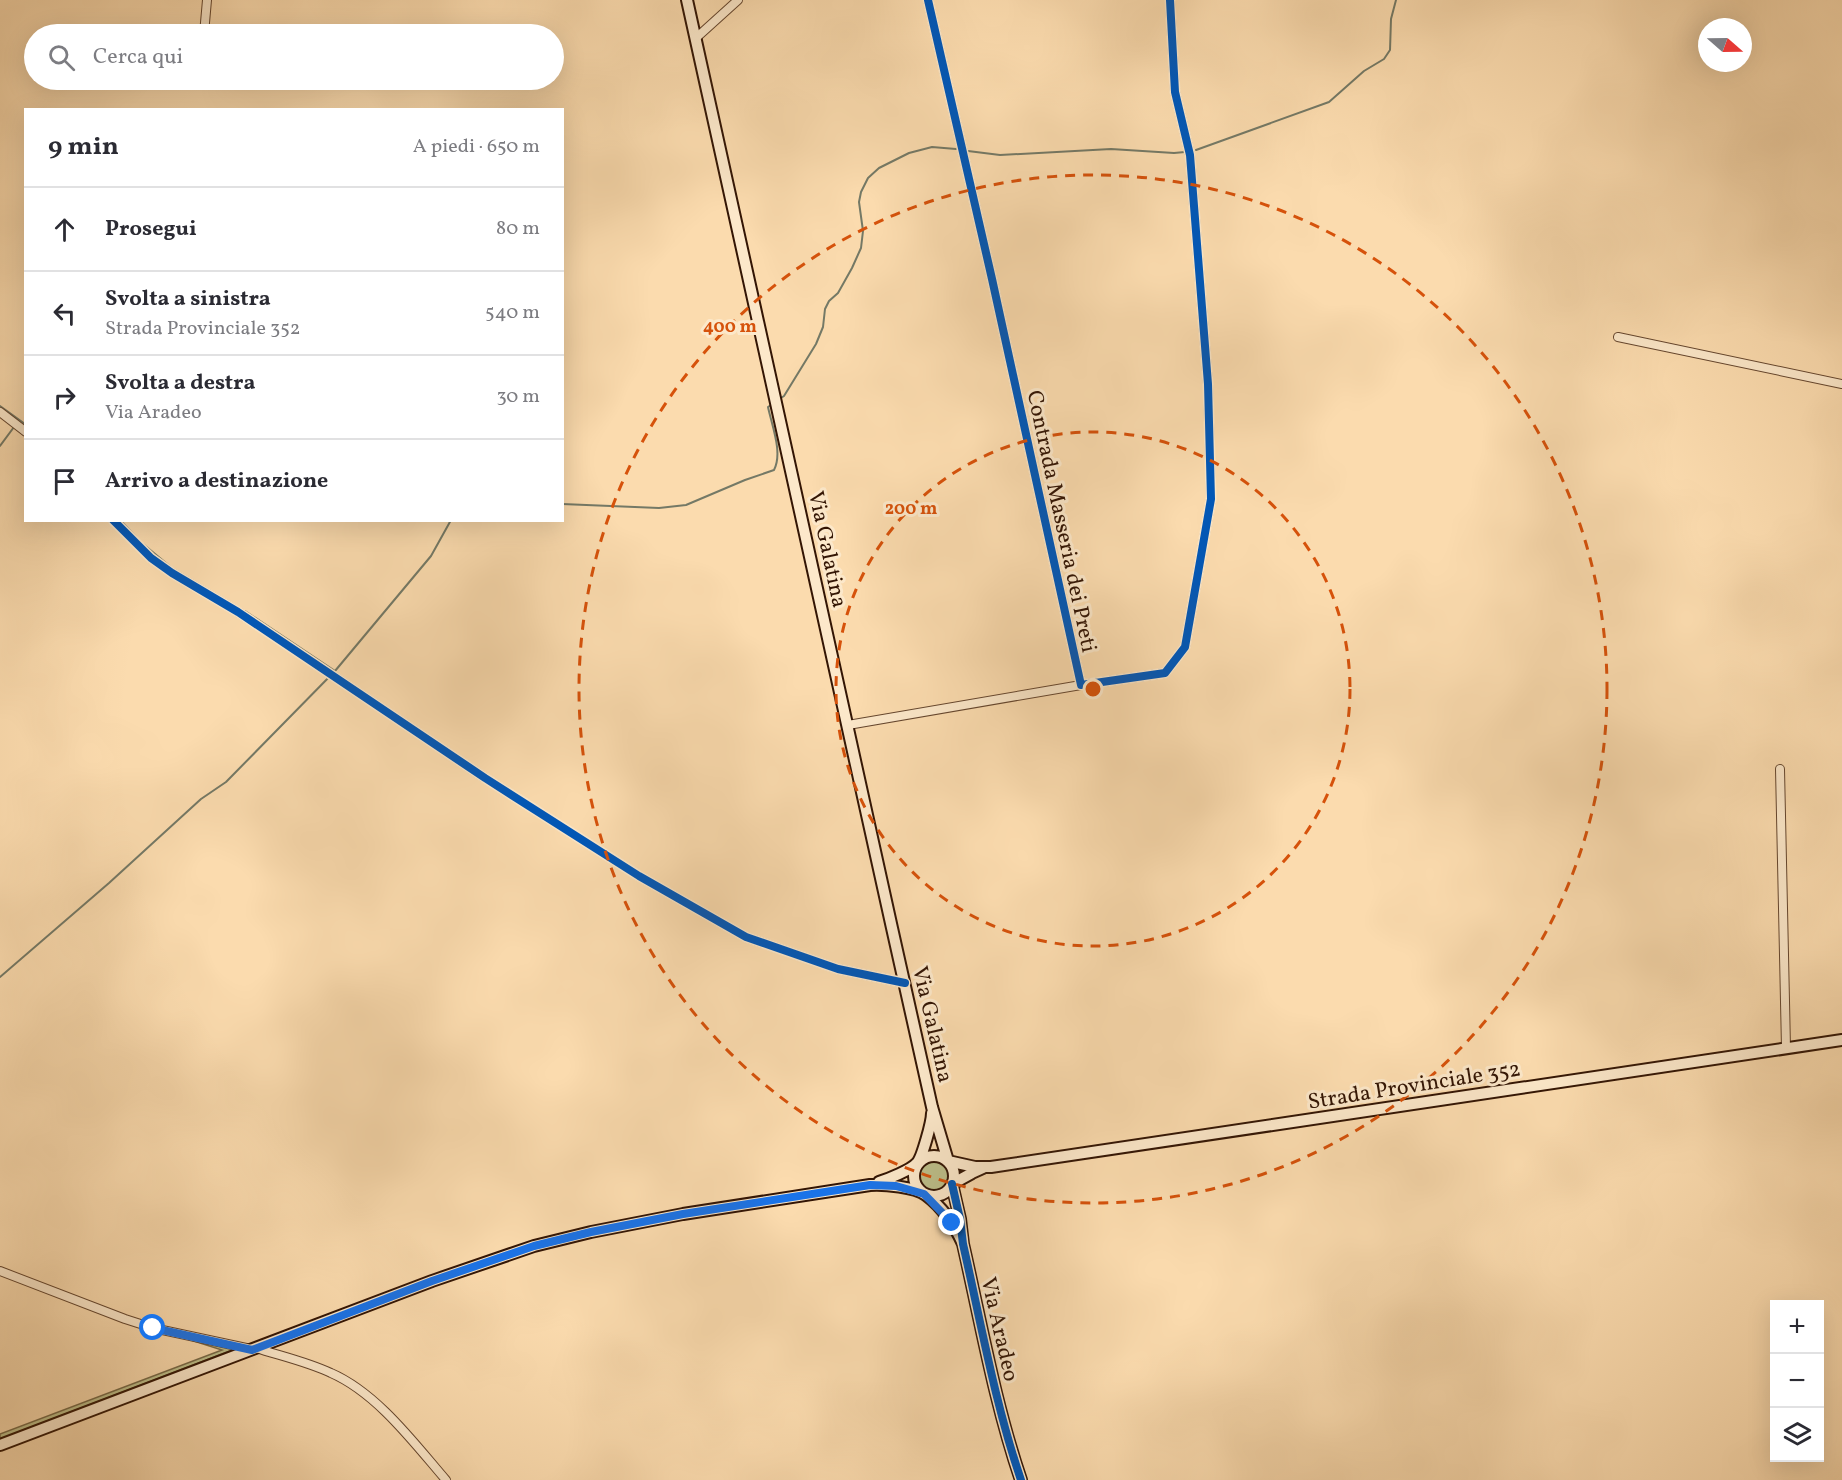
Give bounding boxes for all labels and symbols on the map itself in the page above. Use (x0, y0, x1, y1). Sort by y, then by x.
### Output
north arrow (1698, 18, 1752, 72)
text: 400 m (703, 315, 757, 340)
street label: Contrada Masseria dei Preti (1018, 388, 1104, 656)
street label: Via Galatina (799, 488, 854, 611)
text: 200 m (885, 497, 937, 522)
centre of rings (1083, 679, 1103, 699)
street label: Via Galatina (903, 963, 960, 1086)
street label: Strada Provinciale 352 (1306, 1054, 1523, 1119)
route end (938, 1209, 964, 1235)
street label: Via Aradeo (972, 1274, 1026, 1385)
route start (139, 1314, 165, 1340)

